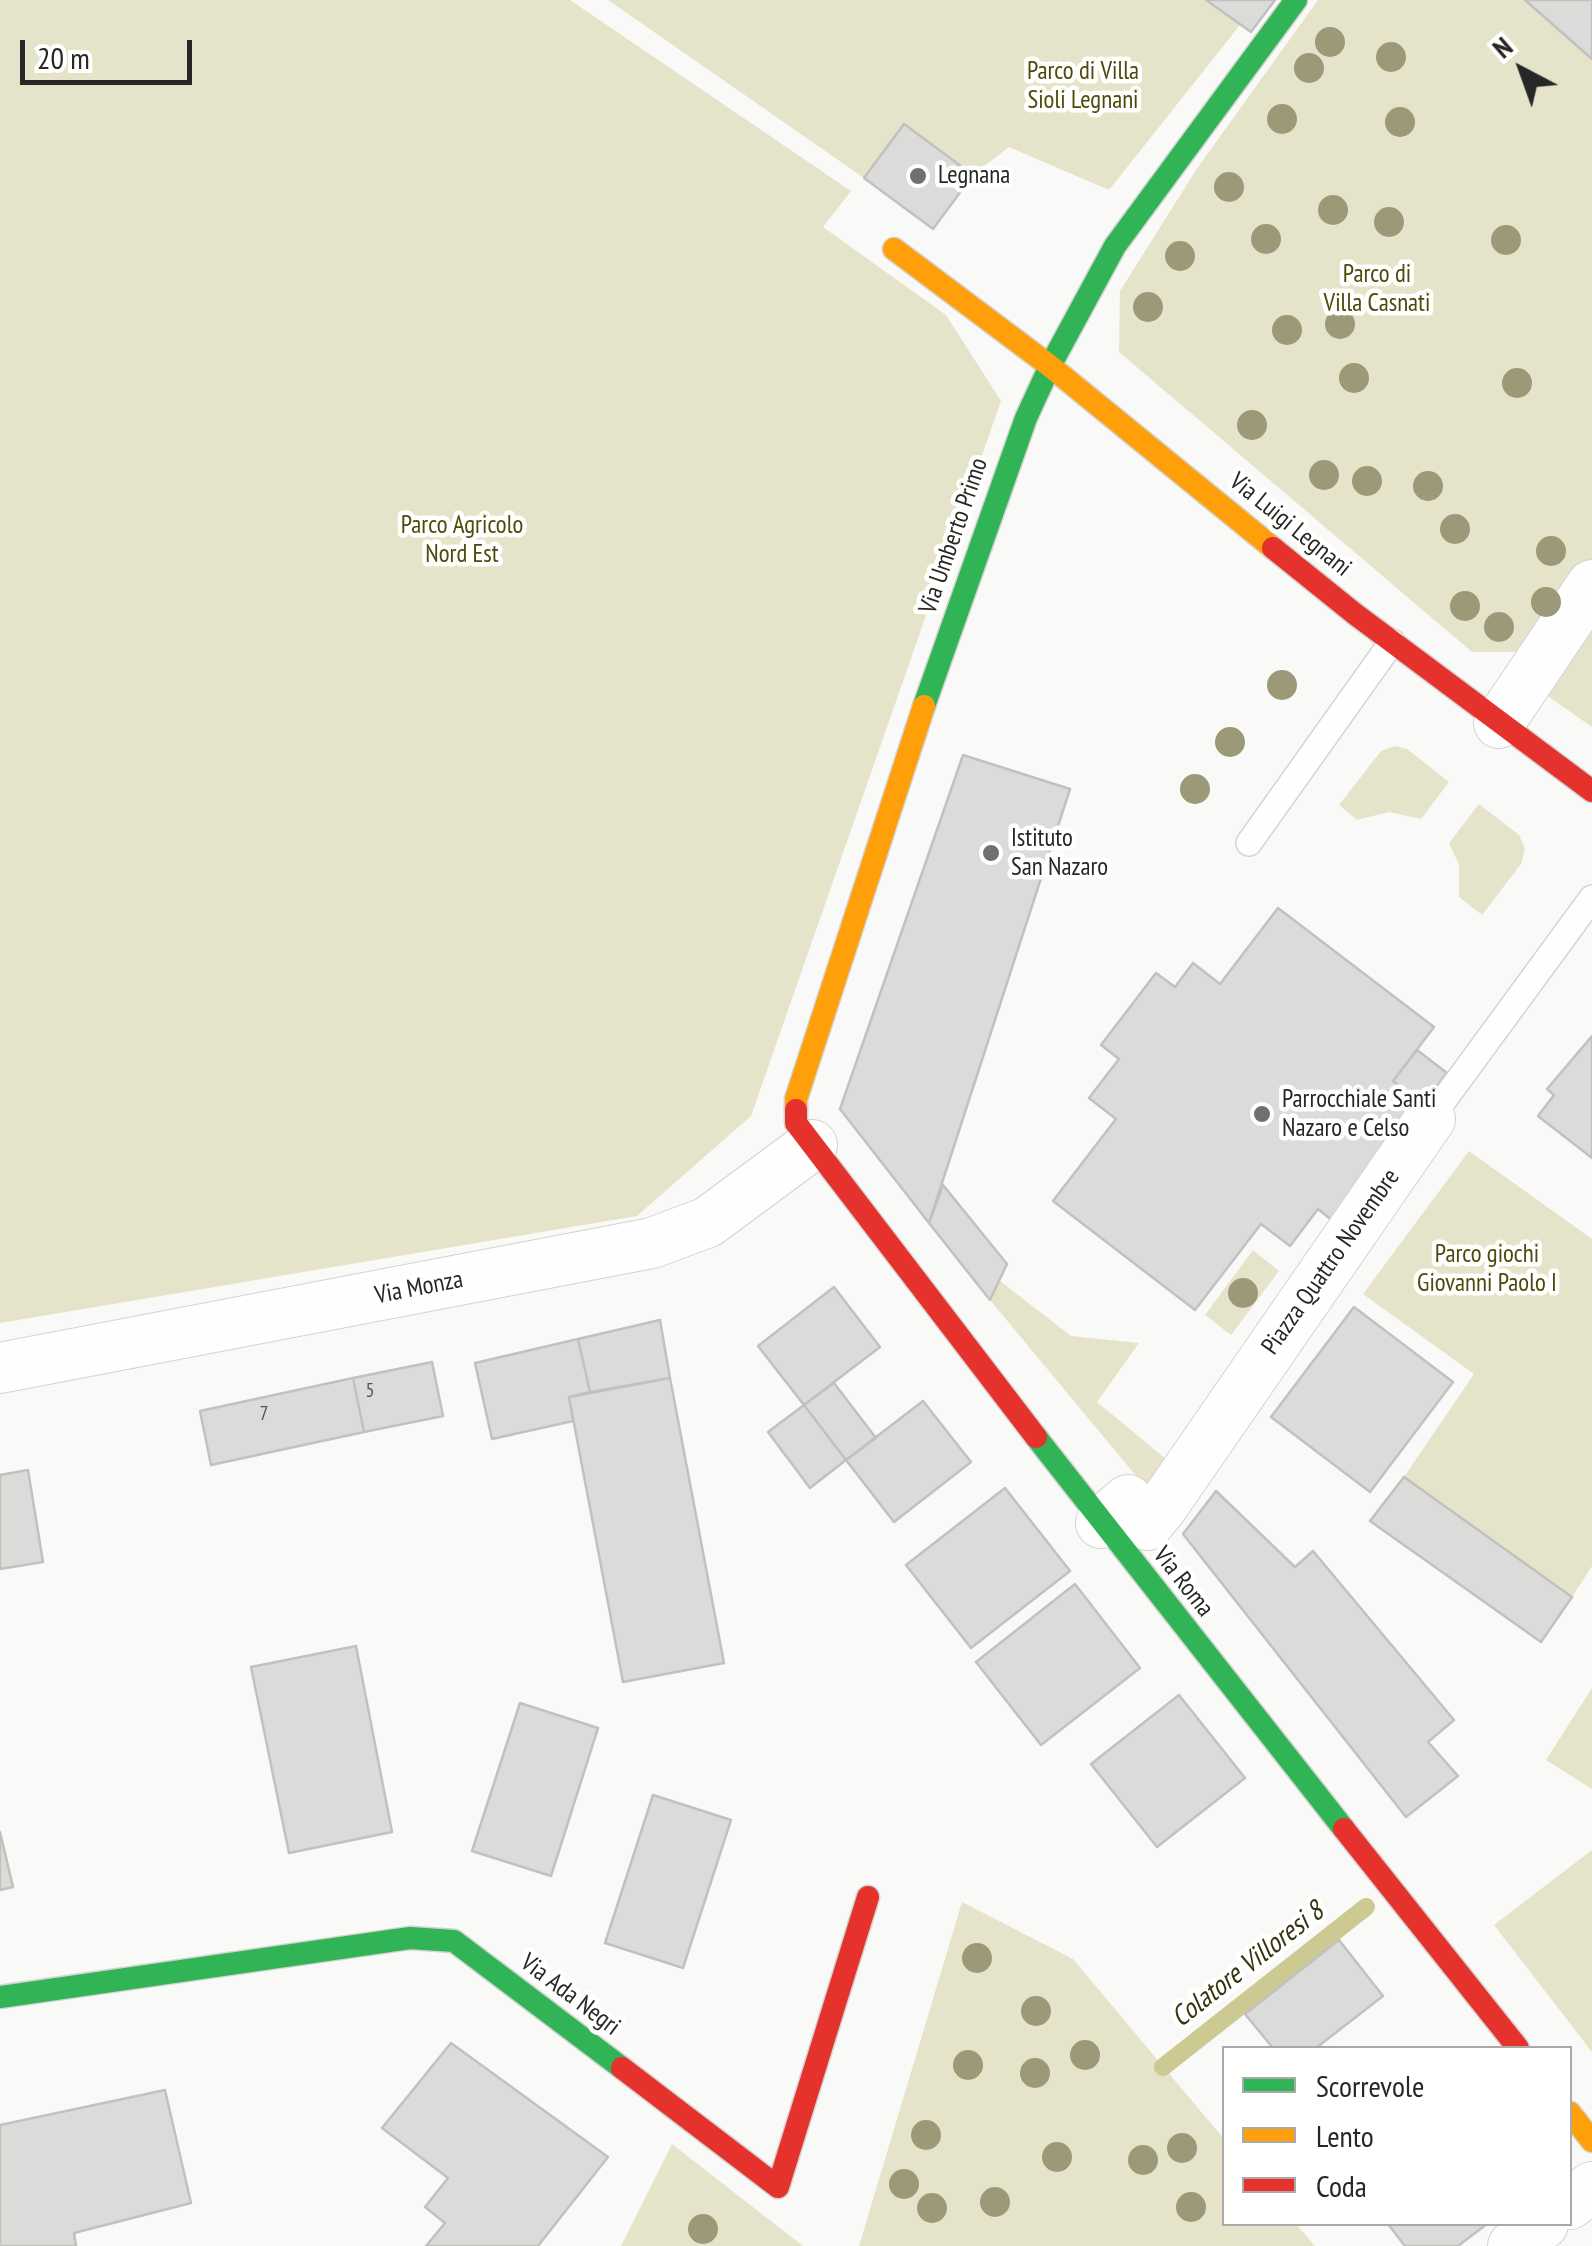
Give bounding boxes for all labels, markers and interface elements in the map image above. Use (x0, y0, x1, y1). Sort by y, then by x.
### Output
scale bar (25, 20, 198, 82)
north arrow (1472, 20, 1572, 120)
text: N (1484, 28, 1520, 66)
text: 20 m (37, 38, 90, 77)
park label: Parco di Villa Sioli Legnani (1027, 57, 1139, 116)
place label: Legnana (938, 161, 1010, 191)
marker: Legnana (907, 165, 929, 187)
park label: Parco di Villa Casnati (1324, 260, 1430, 319)
street label: Via Umberto Primo (913, 454, 995, 618)
street label: Via Luigi Legnani (1223, 467, 1357, 583)
park label: Parco Agricolo Nord Est (401, 511, 523, 570)
place label: Istituto San Nazaro (1011, 824, 1108, 883)
marker: Istituto San Nazaro (980, 842, 1002, 864)
place label: Parrocchiale Santi Nazaro e Celso (1282, 1085, 1436, 1144)
marker: Parrocchiale Santi Nazaro e Celso (1251, 1103, 1273, 1125)
street label: Piazza Quattro Novembre (1256, 1163, 1406, 1361)
park label: Parco giochi Giovanni Paolo I (1417, 1240, 1557, 1299)
street label: Via Monza (372, 1265, 466, 1311)
house number: 5 (366, 1379, 374, 1403)
house number: 7 (260, 1402, 268, 1426)
street label: Via Roma (1146, 1541, 1220, 1623)
water label: Colatore Villoresi 8 (1165, 1895, 1331, 2035)
street label: Via Ada Negri (514, 1948, 626, 2042)
legend (1222, 2046, 1572, 2226)
text: Scorrevole (1316, 2066, 1424, 2105)
text: Lento (1316, 2116, 1374, 2155)
text: Coda (1316, 2166, 1367, 2205)

